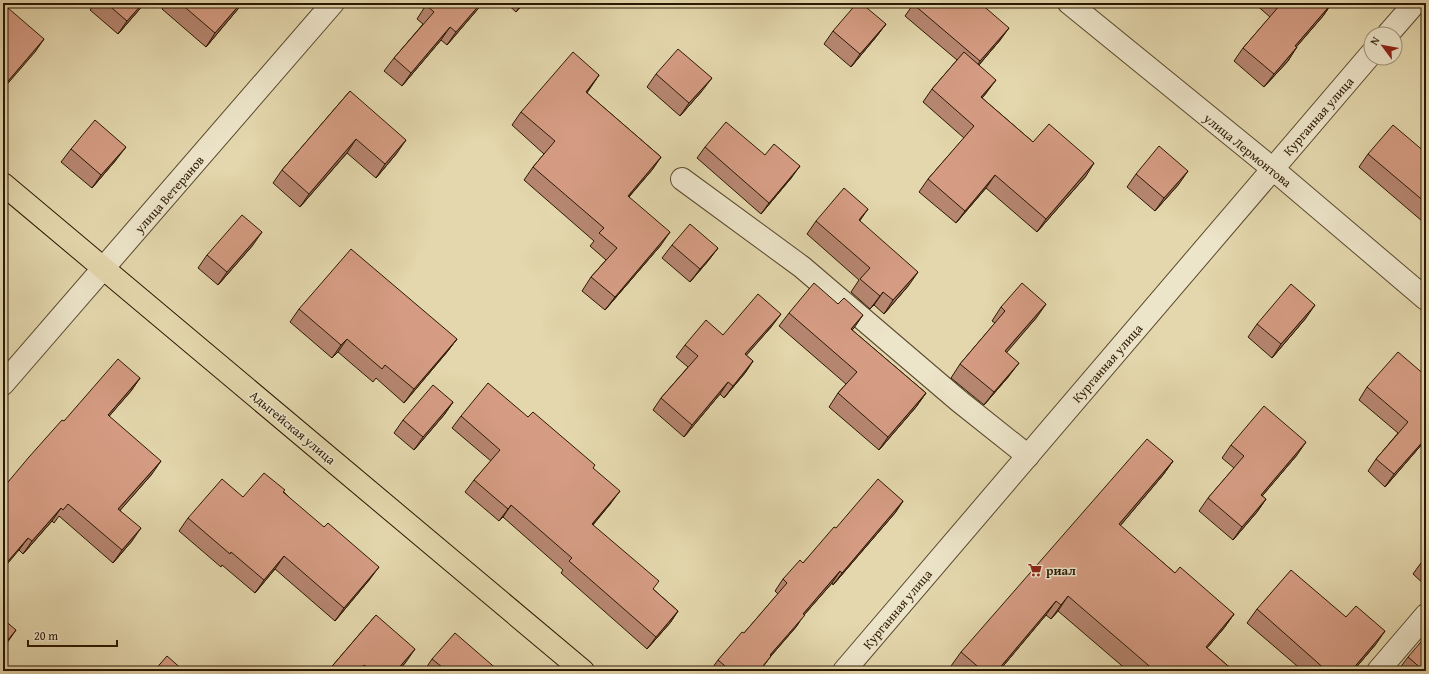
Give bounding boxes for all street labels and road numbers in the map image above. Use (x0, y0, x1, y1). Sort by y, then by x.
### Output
street label: Курганная улица (1279, 72, 1359, 160)
street label: улица Лермонтова (1199, 108, 1296, 192)
street label: улица Ветеранов (130, 151, 209, 238)
street label: Курганная улица (1068, 319, 1148, 407)
street label: Адыгейская улица (246, 386, 340, 469)
street label: Курганная улица (858, 565, 937, 653)

